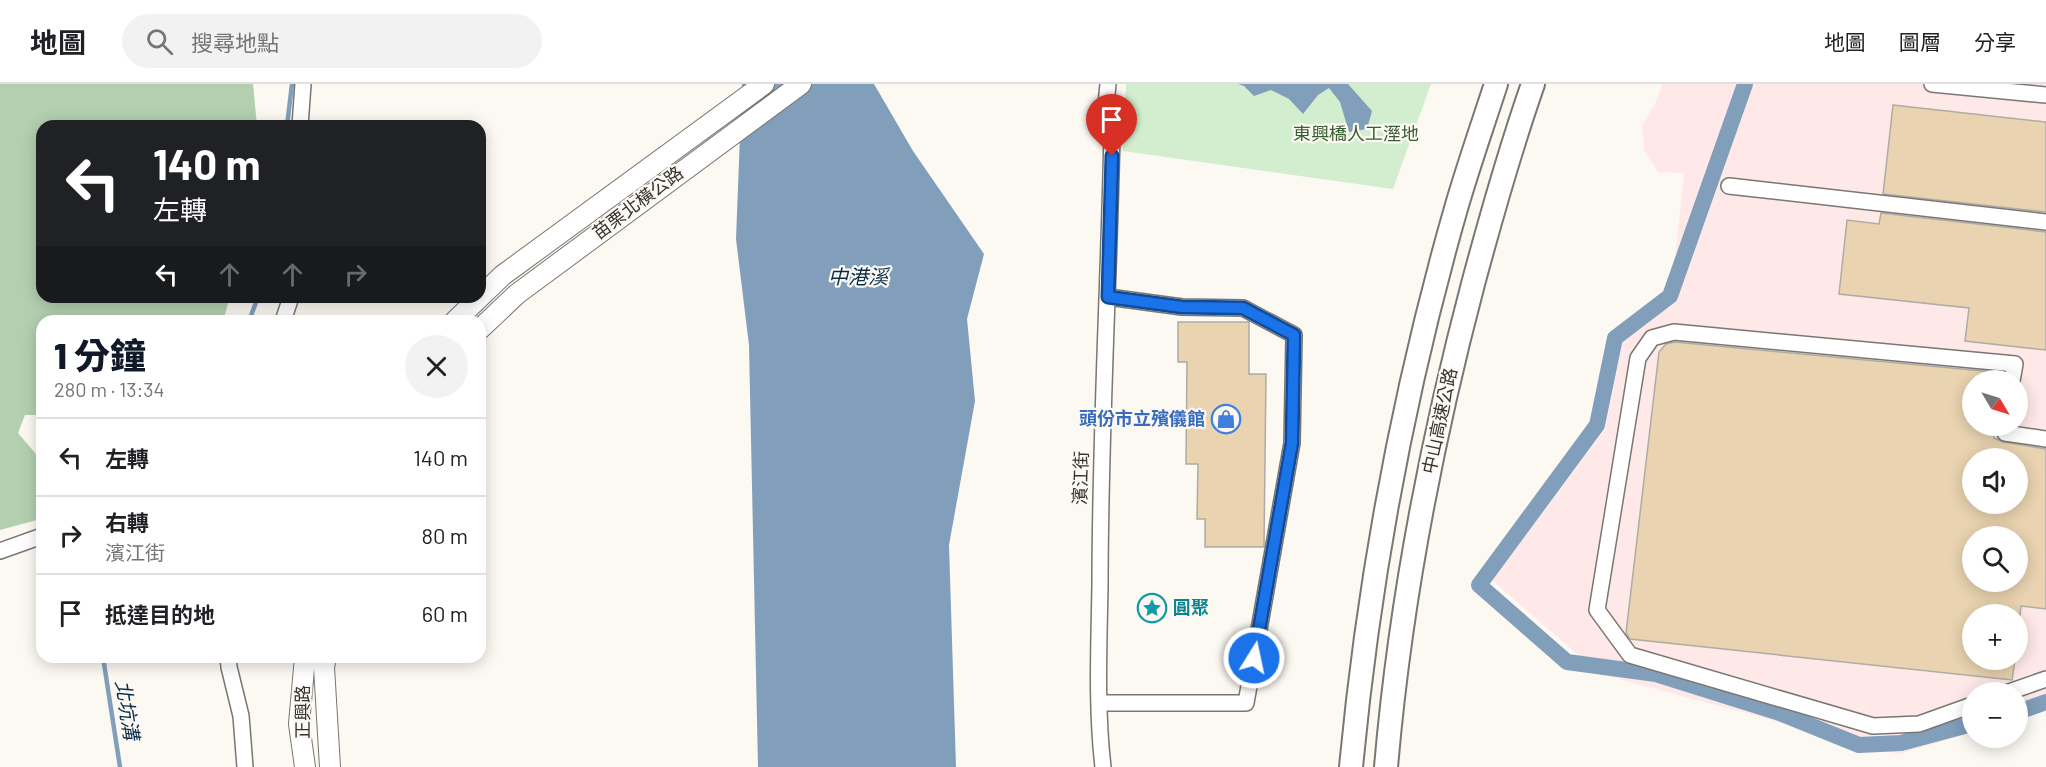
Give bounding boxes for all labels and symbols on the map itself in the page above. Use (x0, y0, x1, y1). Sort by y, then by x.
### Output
pin (1086, 94, 1137, 156)
park label: 東興橋人工溼地 (1293, 122, 1419, 144)
street label: 苗栗北橫公路 (588, 161, 687, 243)
water label: 中港溪 (828, 264, 891, 288)
street label: 中山高速公路 (1417, 366, 1461, 476)
north arrow (1962, 370, 2028, 436)
shop icon: 頭份市立殯儀館 (1210, 403, 1242, 435)
place label: 頭份市立殯儀館 (1079, 407, 1205, 429)
street label: 濱江街 (1068, 451, 1092, 505)
place icon: 圓聚 (1136, 592, 1168, 624)
place label: 圓聚 (1173, 596, 1209, 618)
position arrow (1222, 626, 1286, 690)
water label: 北坑溝 (111, 678, 145, 744)
street label: 正興路 (291, 685, 313, 739)

